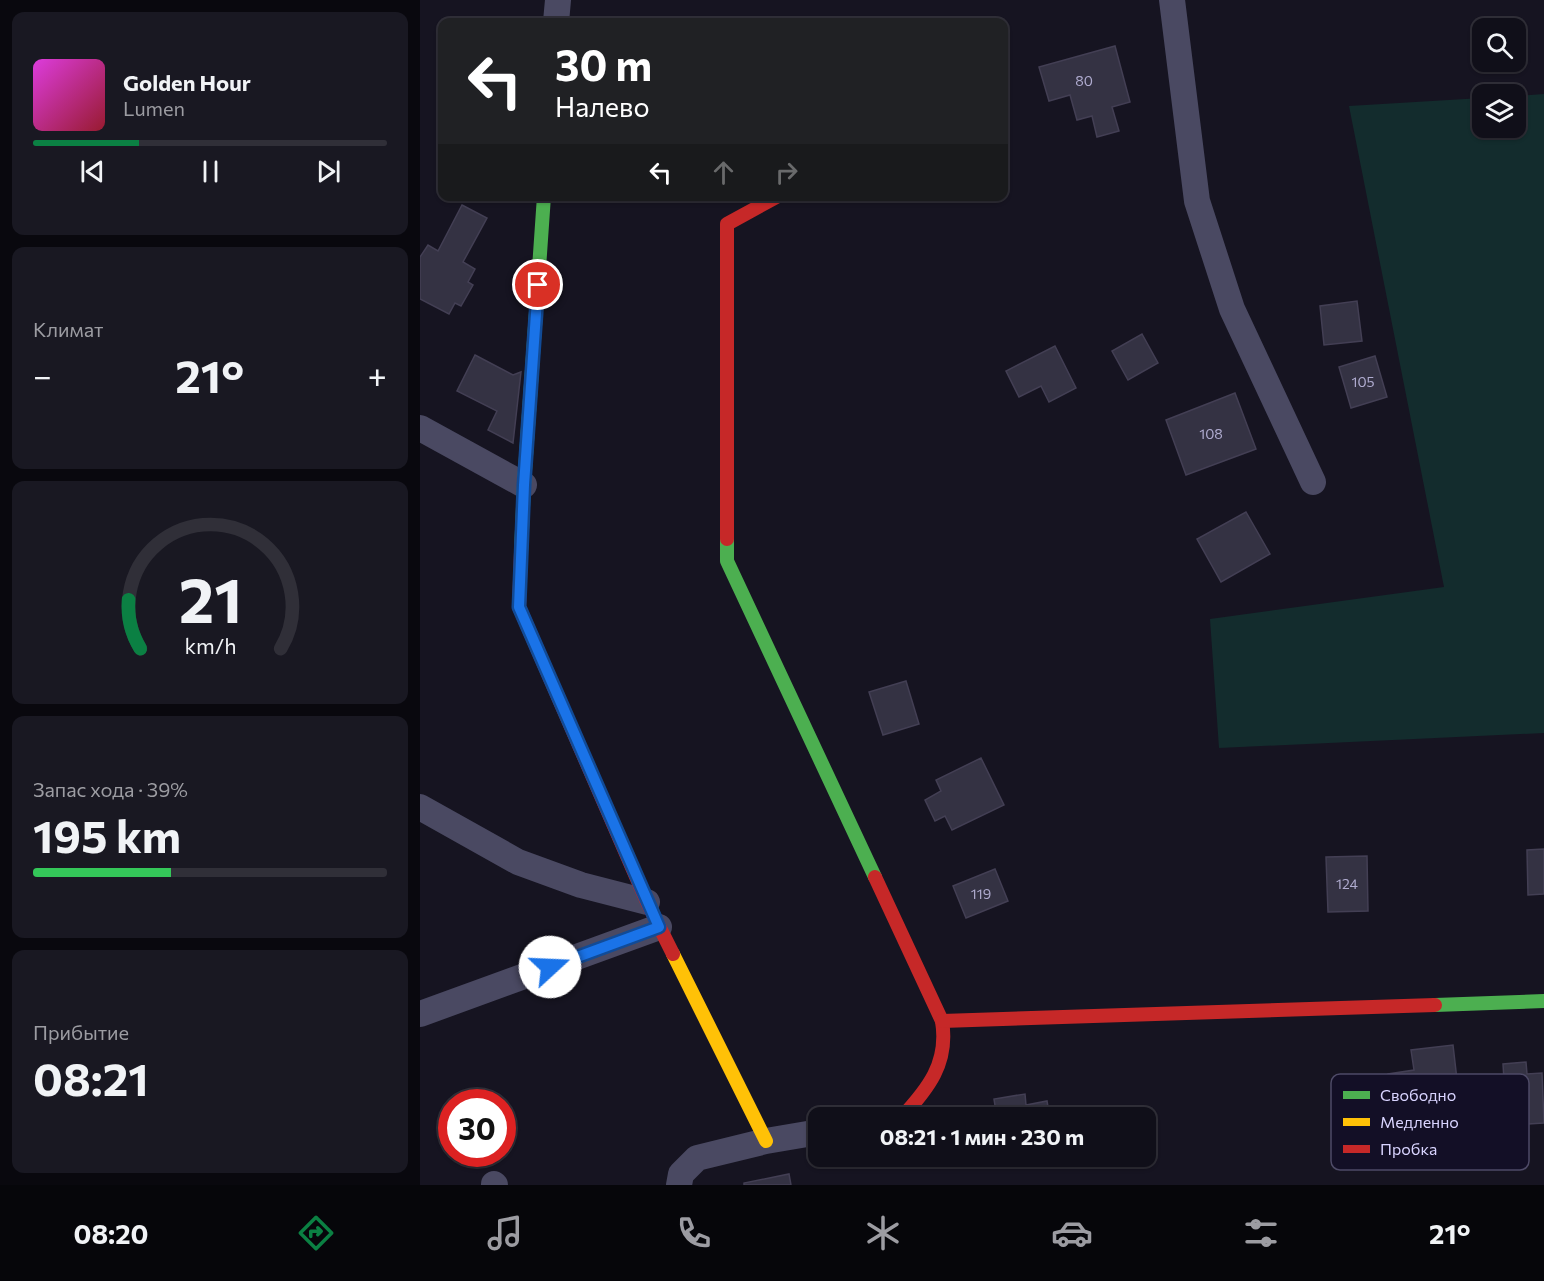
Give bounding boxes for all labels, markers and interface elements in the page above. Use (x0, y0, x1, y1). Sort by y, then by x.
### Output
map controls (1472, 18, 1526, 138)
button: search (1472, 18, 1526, 72)
text: 30 m (555, 38, 652, 90)
icon: left (456, 42, 534, 120)
text: Golden Hour (123, 69, 251, 96)
house number: 80 (1075, 72, 1093, 89)
button: layers (1472, 84, 1526, 138)
text: Налево (555, 90, 650, 123)
text: Lumen (123, 96, 185, 120)
icon: previous (76, 155, 109, 188)
icon: pause (194, 155, 227, 188)
icon: next (312, 155, 345, 188)
icon: left (644, 156, 677, 189)
icon: ahead (707, 156, 740, 189)
icon: right (770, 156, 803, 189)
pin (512, 259, 563, 310)
icon: arrive (521, 268, 554, 301)
text: Климат (33, 317, 103, 341)
text: 21° (175, 347, 244, 402)
text: − (33, 354, 52, 395)
text: + (368, 354, 387, 395)
house number: 105 (1351, 373, 1375, 390)
house number: 108 (1199, 425, 1223, 442)
text: 21 (178, 561, 242, 637)
text: km/h (184, 633, 236, 659)
text: Запас хода · 39% (33, 777, 188, 801)
text: 195 km (33, 807, 181, 862)
house number: 124 (1336, 875, 1359, 892)
house number: 119 (971, 885, 991, 902)
position arrow (518, 935, 582, 999)
text: Прибытие (33, 1020, 129, 1044)
text: 08:21 (33, 1050, 149, 1105)
legend (1331, 1074, 1529, 1170)
text: Свободно (1380, 1085, 1456, 1104)
speed limit sign: 30 (438, 1089, 516, 1167)
text: Медленно (1380, 1112, 1459, 1131)
text: 08:21 · 1 мин · 230 m (880, 1123, 1084, 1150)
text: Пробка (1380, 1139, 1437, 1158)
icon: directions (295, 1212, 337, 1254)
icon: music (484, 1212, 526, 1254)
icon: phone (673, 1212, 715, 1254)
icon: climate (862, 1212, 904, 1254)
icon: car (1051, 1212, 1093, 1254)
icon: filters (1240, 1212, 1282, 1254)
text: 08:20 (73, 1217, 148, 1250)
text: 21° (1429, 1217, 1470, 1250)

